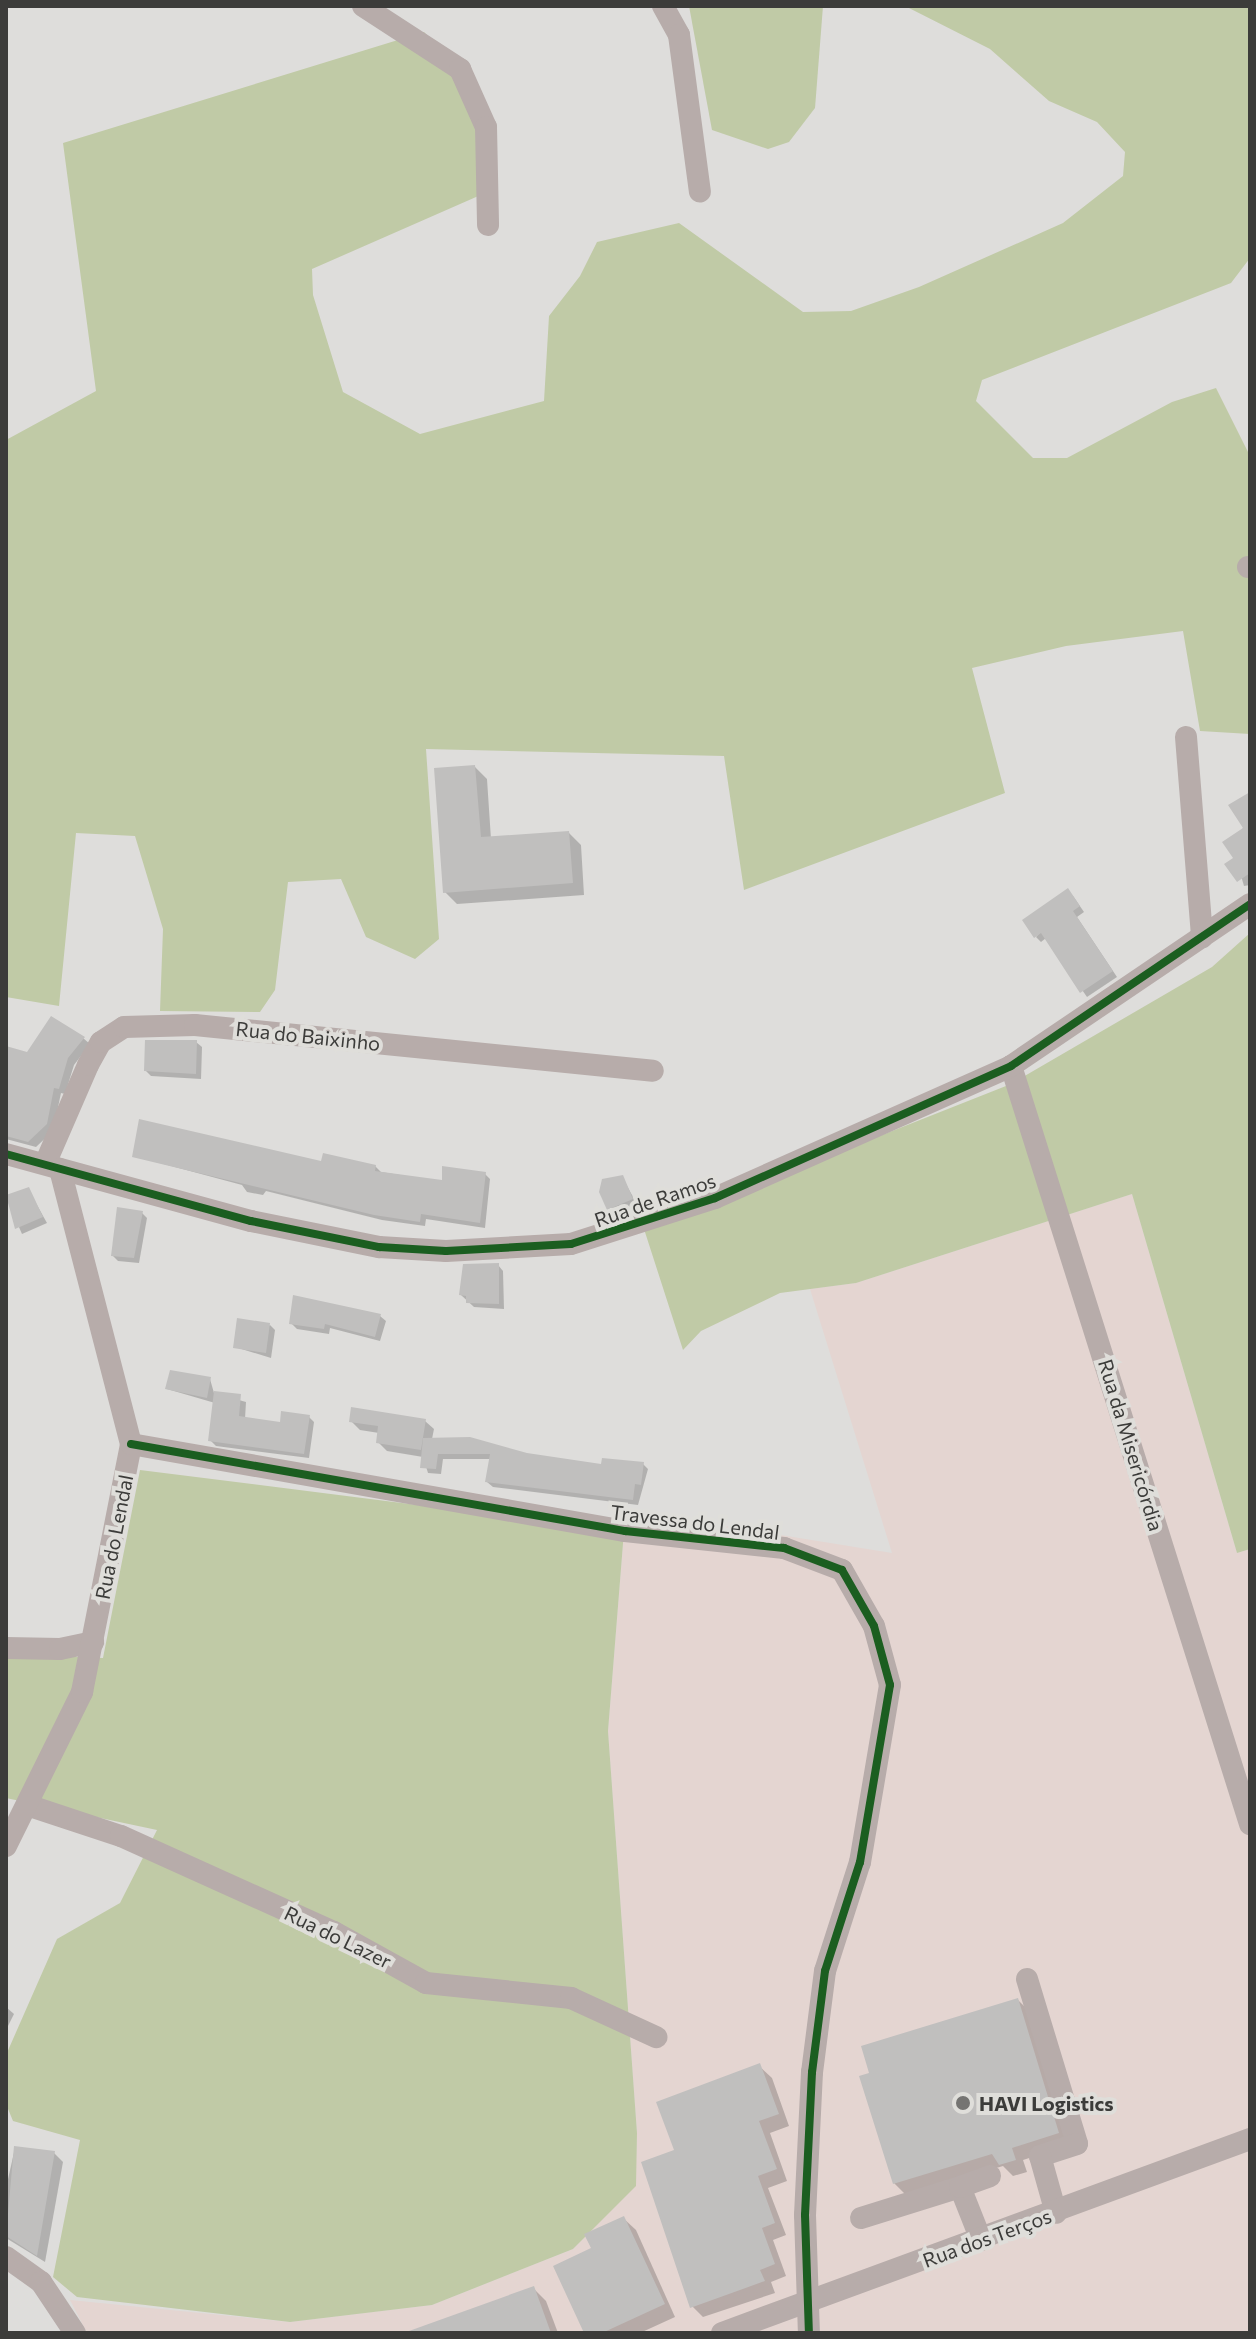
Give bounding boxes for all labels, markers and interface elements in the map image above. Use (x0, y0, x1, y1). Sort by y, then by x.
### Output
street label: Rua do Baixinho (235, 1016, 381, 1056)
street label: Rua de Ramos (591, 1168, 719, 1232)
street label: Rua da Misericórdia (1093, 1356, 1169, 1534)
street label: Rua do Lendal (90, 1473, 138, 1601)
street label: Travessa do Lendal (609, 1500, 781, 1544)
street label: Rua do Lazer (280, 1901, 396, 1973)
place label: HAVI Logistics (979, 2091, 1114, 2115)
marker: HAVI Logistics (954, 2094, 972, 2112)
street label: Rua dos Terços (919, 2204, 1055, 2272)

